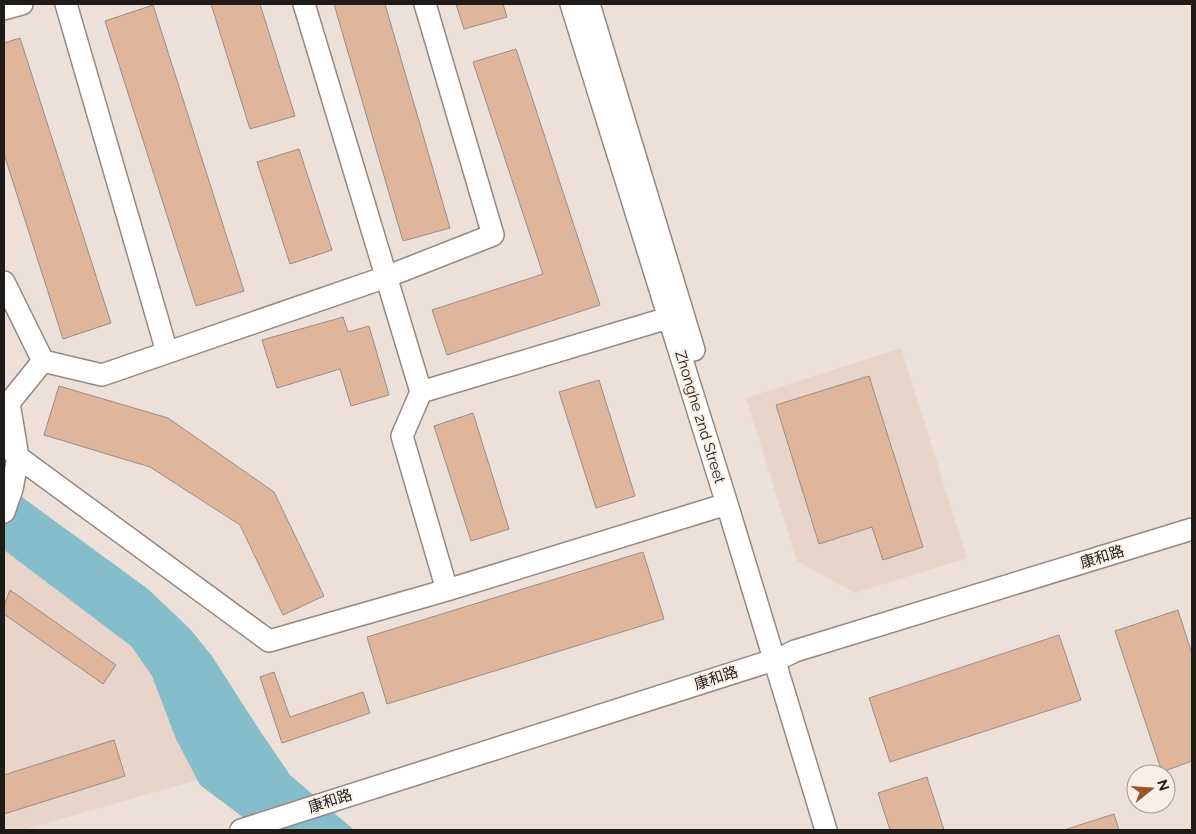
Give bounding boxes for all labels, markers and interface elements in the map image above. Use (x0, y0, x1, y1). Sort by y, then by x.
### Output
street label: Zhonghe 2nd Street (671, 348, 729, 486)
street label: 康和路 (1078, 542, 1126, 572)
street label: 康和路 (692, 662, 740, 694)
north arrow (1126, 764, 1176, 814)
text: N (1154, 778, 1173, 793)
street label: 康和路 (306, 785, 354, 817)

